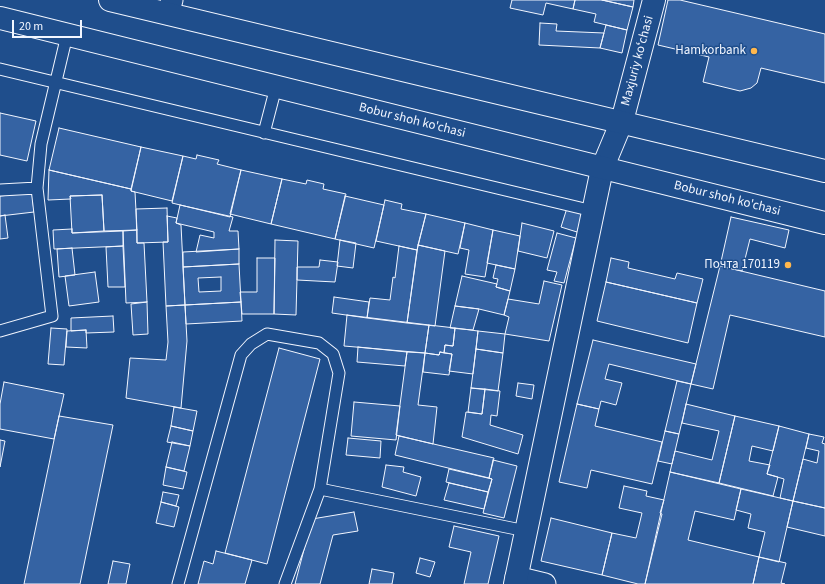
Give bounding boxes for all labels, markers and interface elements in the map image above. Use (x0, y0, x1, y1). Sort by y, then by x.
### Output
scale bar (14, 12, 84, 38)
street label: Maxjuriy koʻchasi (618, 14, 658, 108)
text: 20 m (19, 18, 43, 35)
place label: Hamkorbank (675, 43, 746, 59)
marker: Hamkorbank (749, 46, 759, 56)
street label: Bobur shoh ko'chasi (357, 100, 467, 142)
street label: Bobur shoh ko'chasi (672, 178, 782, 220)
place label: Почта 170119 (704, 257, 780, 273)
marker: Почта 170119 (783, 260, 793, 270)

